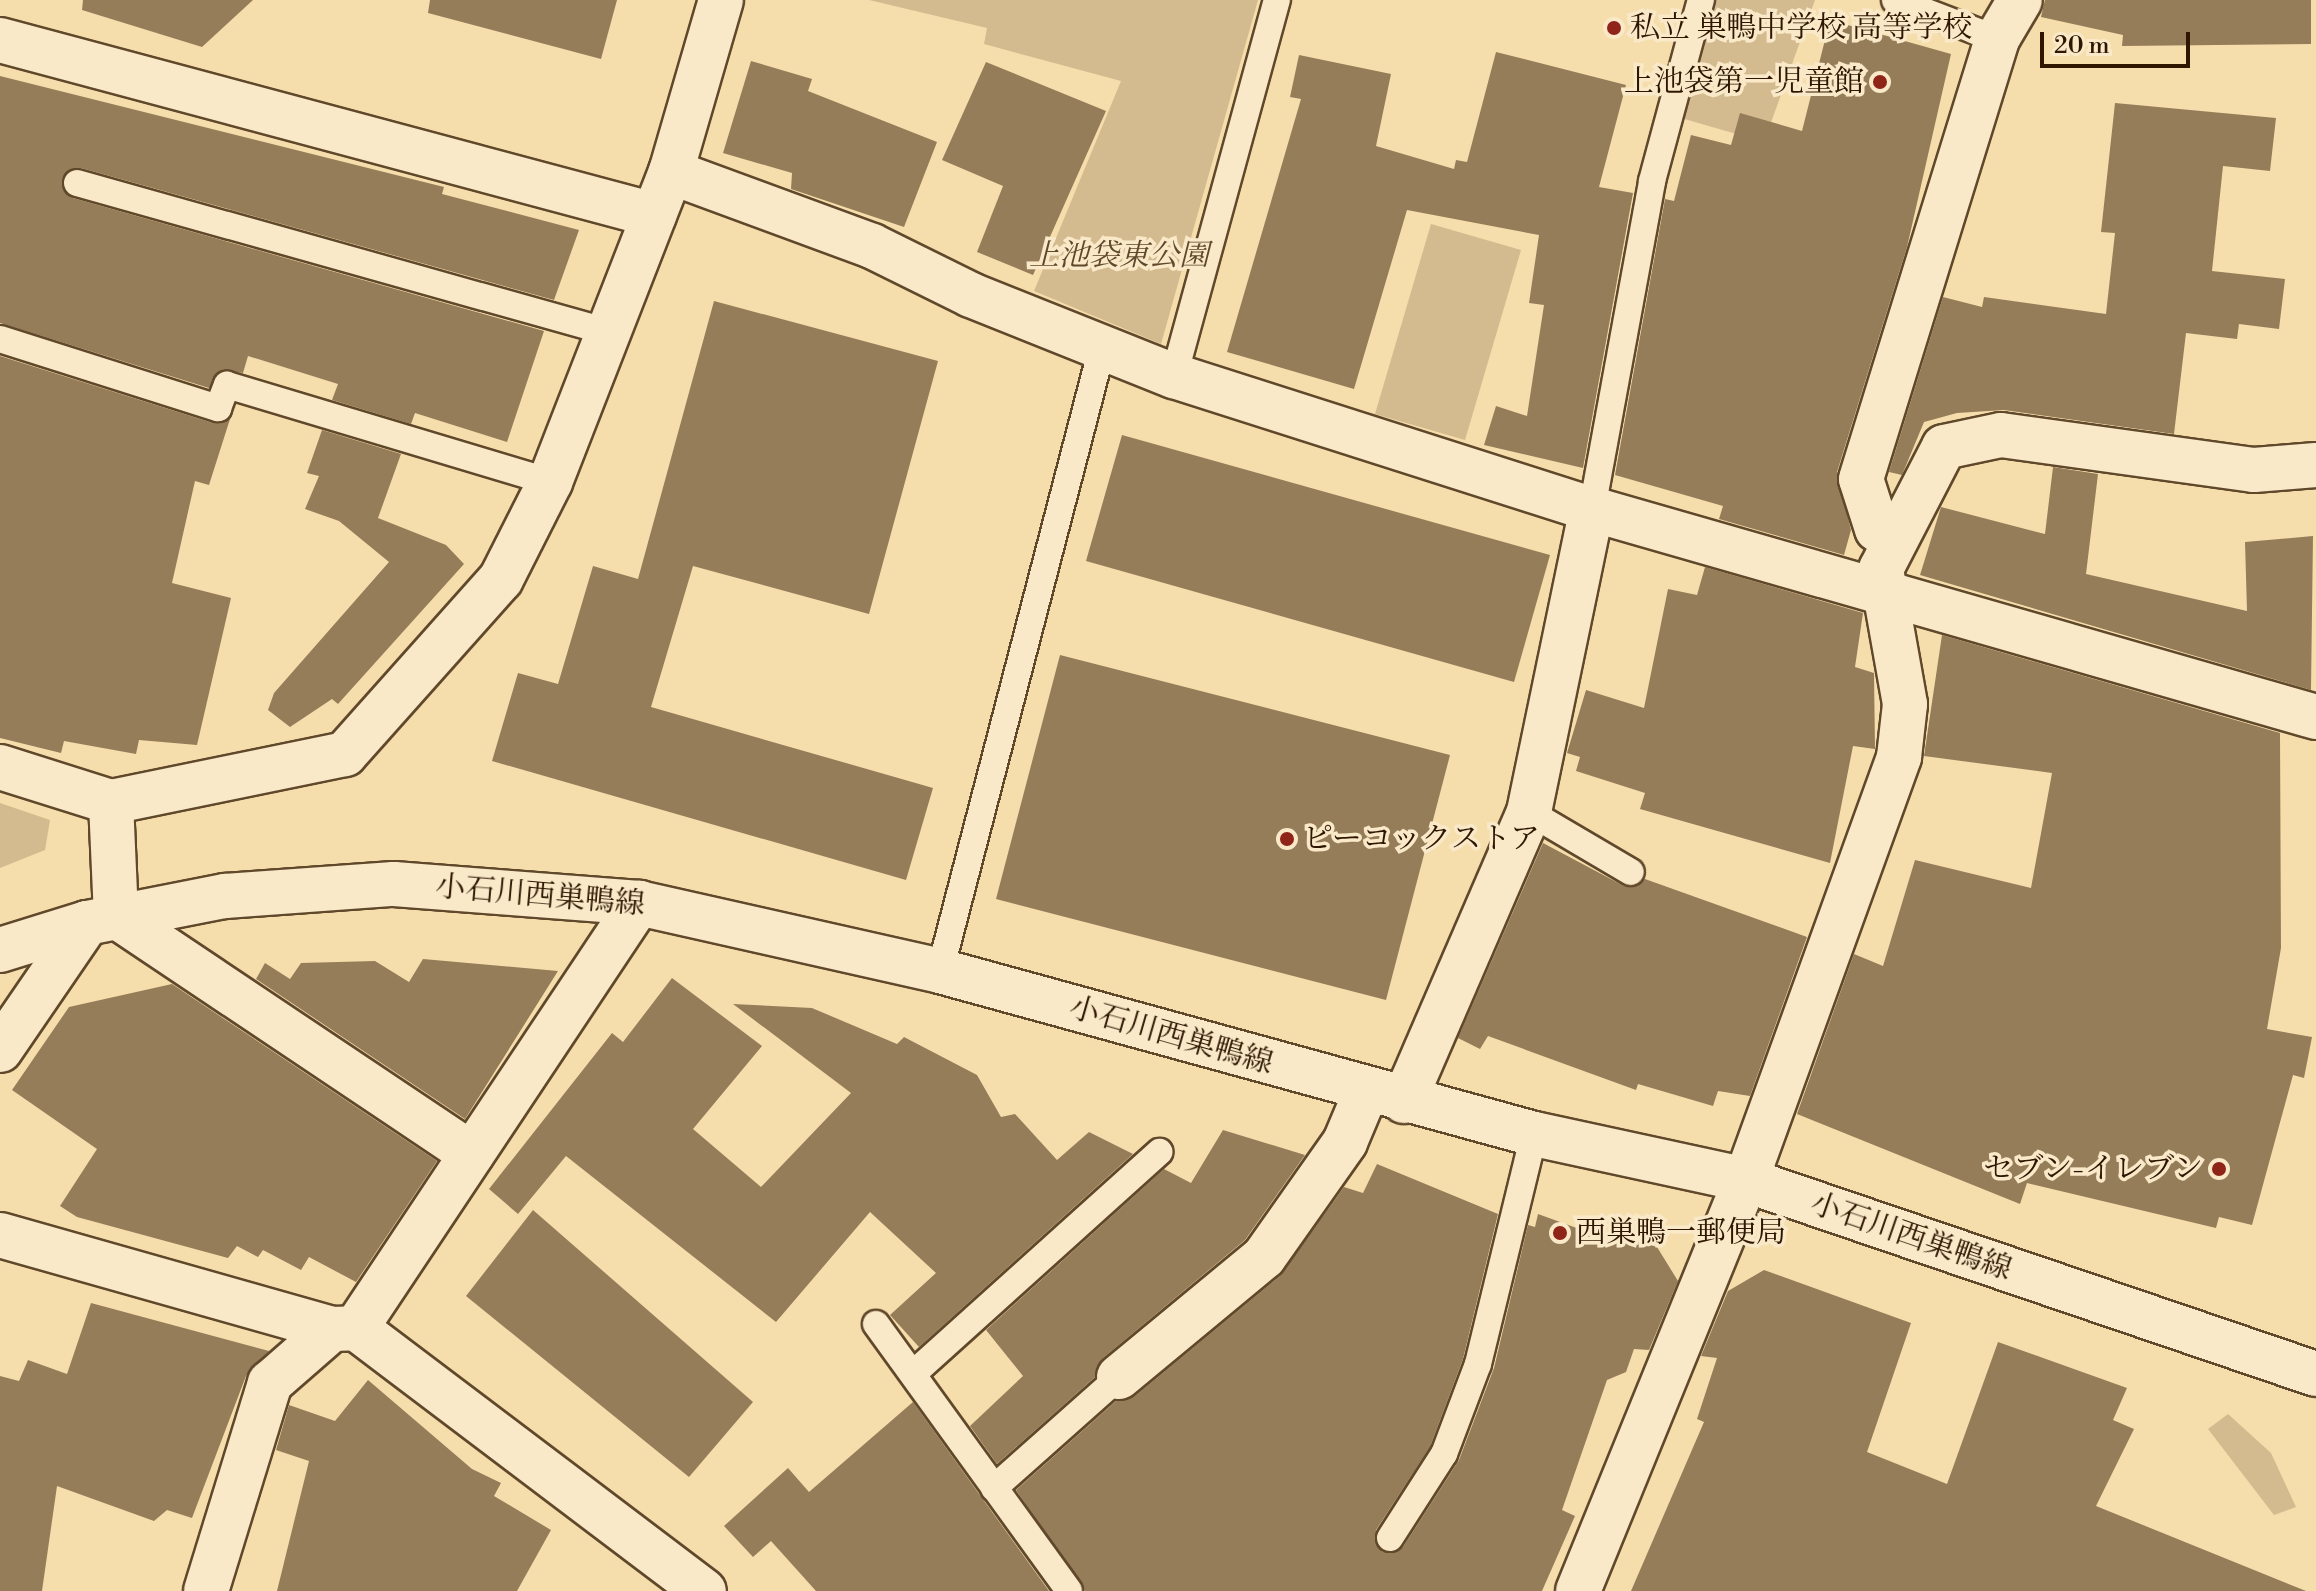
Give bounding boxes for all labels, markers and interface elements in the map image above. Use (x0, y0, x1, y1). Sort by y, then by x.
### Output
place label: 私立 巣鴨中学校 高等学校 (1630, 10, 1972, 46)
scale bar (2044, 16, 2194, 66)
marker: 私立 巣鴨中学校 高等学校 (1605, 19, 1623, 37)
text: 20 m (2054, 31, 2110, 61)
place label: 上池袋第一児童館 (1624, 64, 1864, 100)
marker: 上池袋第一児童館 (1871, 73, 1889, 91)
park label: 上池袋東公園 (1029, 238, 1209, 274)
place label: ピーコックストア (1303, 821, 1542, 857)
marker: ピーコックストア (1278, 830, 1296, 848)
street label: 小石川西巣鴨線 (434, 869, 646, 923)
street label: 小石川西巣鴨線 (1065, 990, 1277, 1082)
place label: セブン-イレブン (1981, 1151, 2203, 1187)
marker: セブン-イレブン (2210, 1160, 2228, 1178)
street label: 小石川西巣鴨線 (1806, 1186, 2016, 1288)
place label: 西巣鴨一郵便局 (1576, 1215, 1786, 1251)
marker: 西巣鴨一郵便局 (1551, 1224, 1569, 1242)

